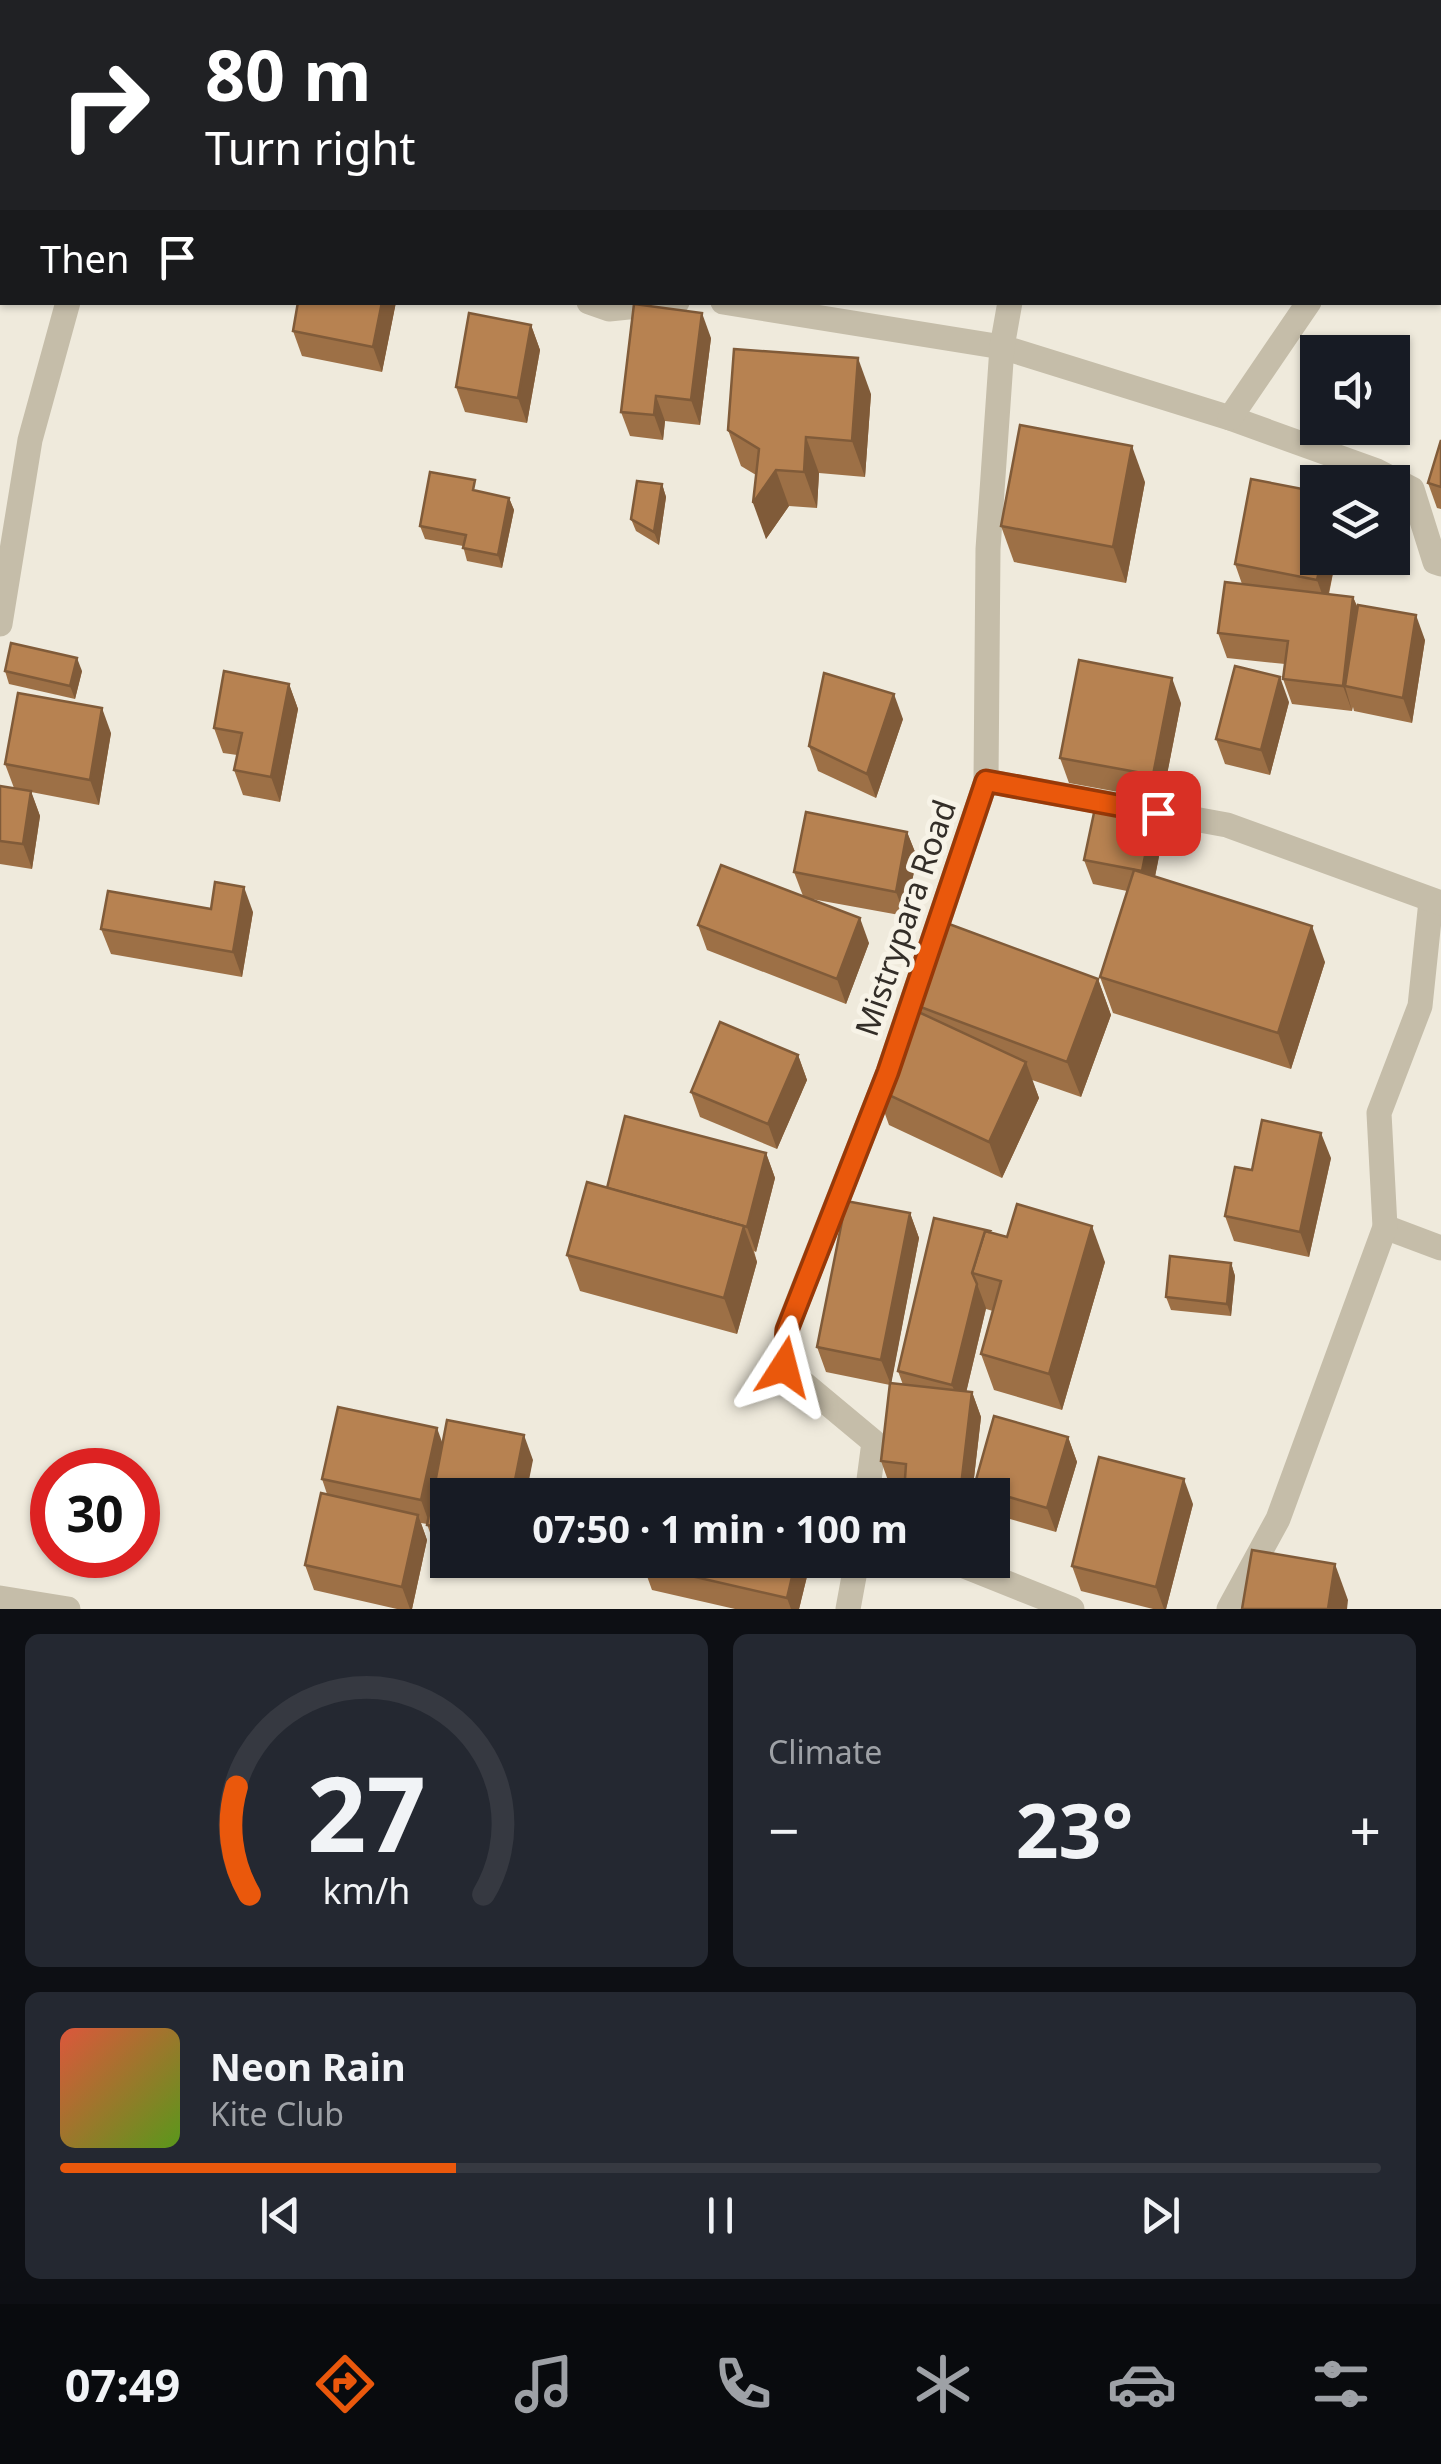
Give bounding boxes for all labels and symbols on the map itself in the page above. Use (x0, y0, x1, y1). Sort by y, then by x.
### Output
pin (1116, 771, 1201, 856)
street label: Mistrypara Road (844, 794, 965, 1041)
position arrow (732, 1315, 836, 1419)
speed limit sign: 30 (30, 1448, 160, 1578)

